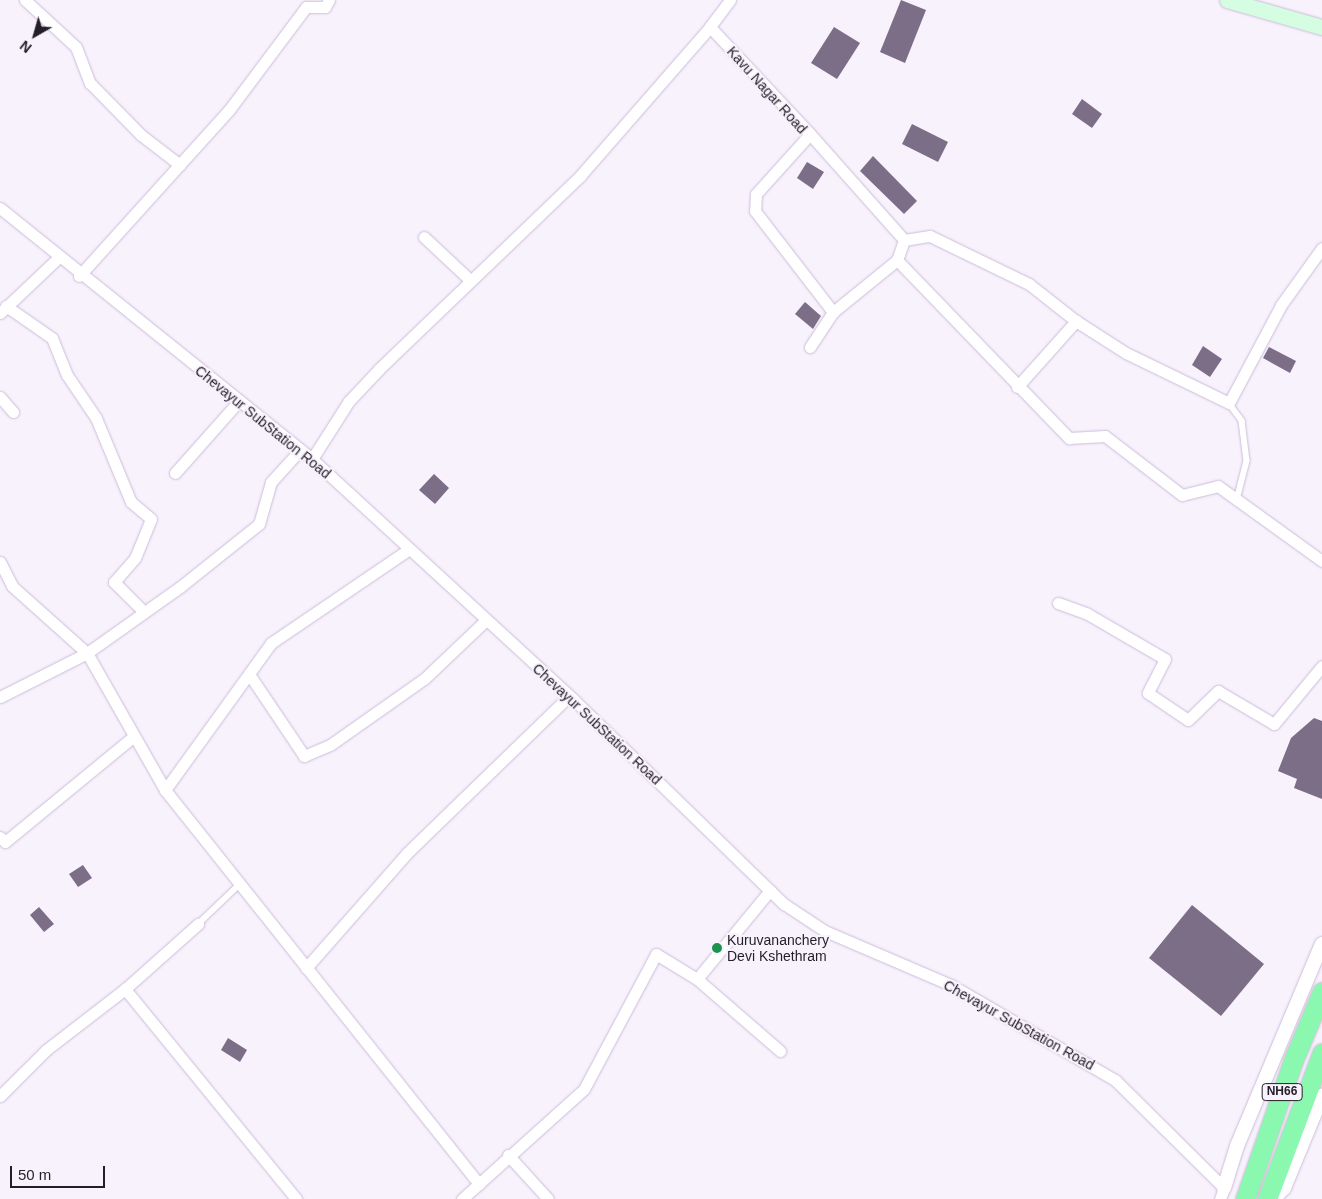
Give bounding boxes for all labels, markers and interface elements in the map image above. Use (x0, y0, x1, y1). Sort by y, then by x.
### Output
north arrow (10, 10, 60, 60)
text: N (17, 37, 35, 56)
street label: Kavu Nagar Road (724, 43, 810, 137)
street label: Chevayur SubStation Road (192, 362, 334, 482)
street label: Chevayur SubStation Road (529, 660, 665, 788)
place label: Kuruvananchery Devi Kshethram (727, 932, 829, 964)
marker: Kuruvananchery Devi Kshethram (711, 942, 723, 954)
street label: Chevayur SubStation Road (941, 977, 1097, 1073)
road number: NH66 (1261, 1082, 1303, 1102)
scale bar (12, 1156, 108, 1188)
text: 50 m (18, 1166, 51, 1183)

